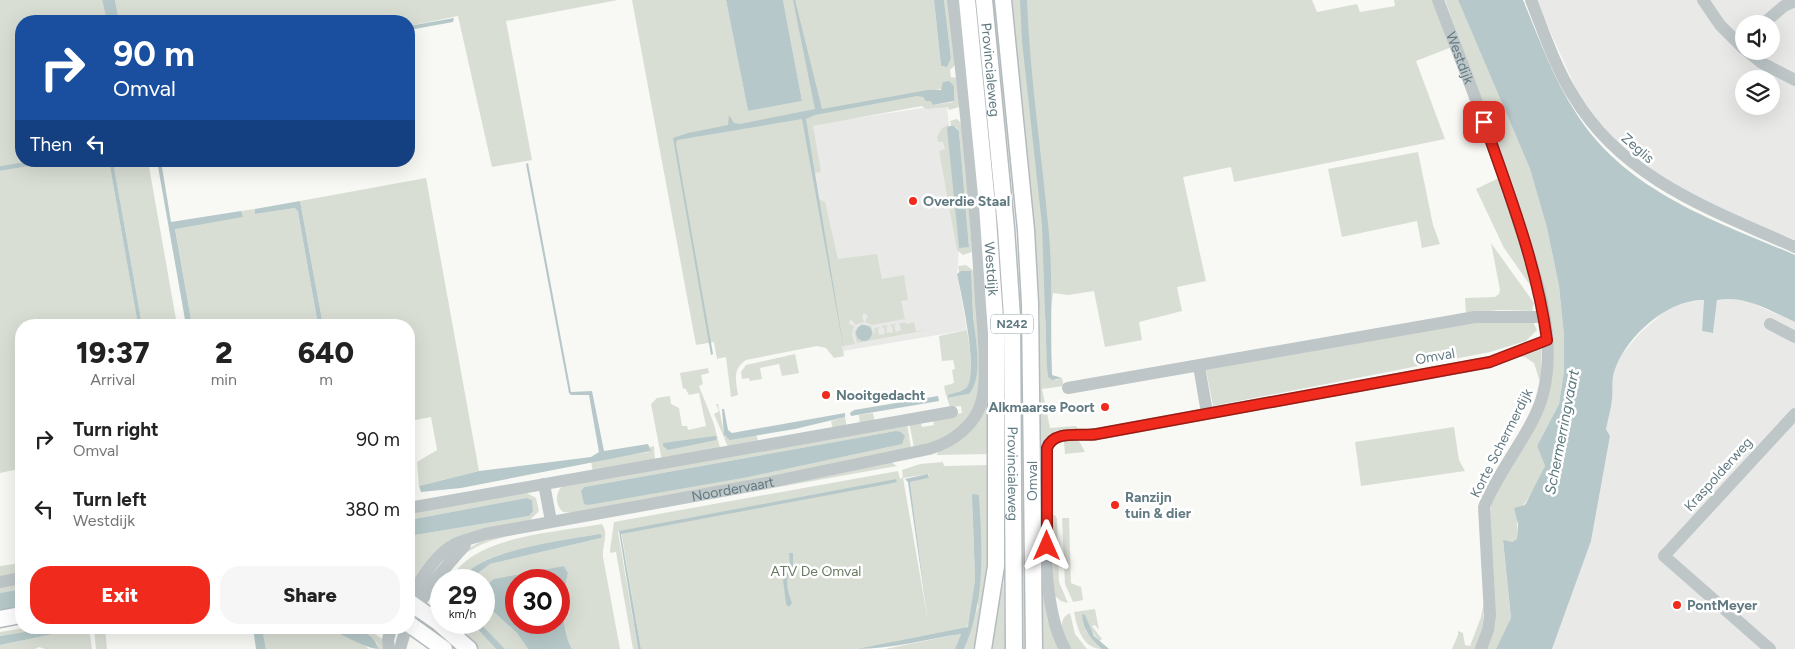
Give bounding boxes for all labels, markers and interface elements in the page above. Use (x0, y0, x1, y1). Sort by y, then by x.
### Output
map controls (1735, 15, 1780, 115)
button: sound (1735, 15, 1780, 60)
street label: Provincialeweg (977, 22, 1003, 117)
street label: Westdijk (1442, 30, 1477, 87)
text: 90 m (113, 33, 195, 75)
icon: right (30, 35, 95, 100)
button: layers (1735, 70, 1780, 115)
text: Omval (113, 75, 176, 102)
pin (1463, 101, 1505, 143)
icon: arrive (1470, 108, 1498, 136)
icon: left (82, 130, 110, 158)
street label: Zeglis (1618, 130, 1657, 167)
text: Then (30, 133, 72, 156)
place label: Overdie Staal (923, 193, 1010, 210)
marker: Overdie Staal (907, 195, 919, 207)
street label: Westdijk (981, 241, 1001, 297)
road number: N242 (991, 314, 1033, 334)
text: 19:37 (76, 334, 150, 371)
text: 2 (215, 334, 233, 371)
text: 640 (298, 334, 354, 371)
street label: Omval (1414, 345, 1456, 368)
water label: Schermerringvaart (1541, 368, 1583, 496)
text: Arrival (90, 370, 135, 389)
text: min (211, 370, 237, 389)
text: m (319, 370, 333, 389)
street label: Korte Schermerdijk (1467, 386, 1536, 501)
place label: Nooitgedacht (836, 387, 926, 404)
marker: Nooitgedacht (820, 389, 832, 401)
place label: Alkmaarse Poort (988, 399, 1095, 416)
marker: Alkmaarse Poort (1099, 401, 1111, 413)
text: Turn right (73, 418, 159, 441)
icon: right (30, 425, 58, 453)
street label: Provincialeweg (1004, 427, 1021, 521)
text: 90 m (356, 428, 400, 451)
street label: Kraspolderweg (1681, 434, 1756, 515)
text: Omval (73, 441, 119, 460)
street label: Omval (1024, 461, 1041, 501)
street label: Noordervaart (690, 474, 776, 505)
text: Turn left (73, 488, 147, 511)
place label: Ranzijn tuin & dier (1125, 489, 1192, 522)
icon: left (30, 495, 58, 523)
text: 380 m (345, 498, 400, 521)
marker: Ranzijn tuin & dier (1109, 499, 1121, 511)
text: Westdijk (73, 511, 135, 530)
position arrow (1020, 519, 1072, 571)
park label: ATV De Omval (771, 563, 861, 580)
button: Exit (30, 566, 210, 624)
button: Share (220, 566, 400, 624)
speed limit sign: 30 (505, 569, 570, 634)
text: 29 (448, 580, 477, 610)
place label: PontMeyer (1687, 597, 1758, 614)
marker: PontMeyer (1671, 599, 1683, 611)
text: km/h (449, 607, 476, 621)

